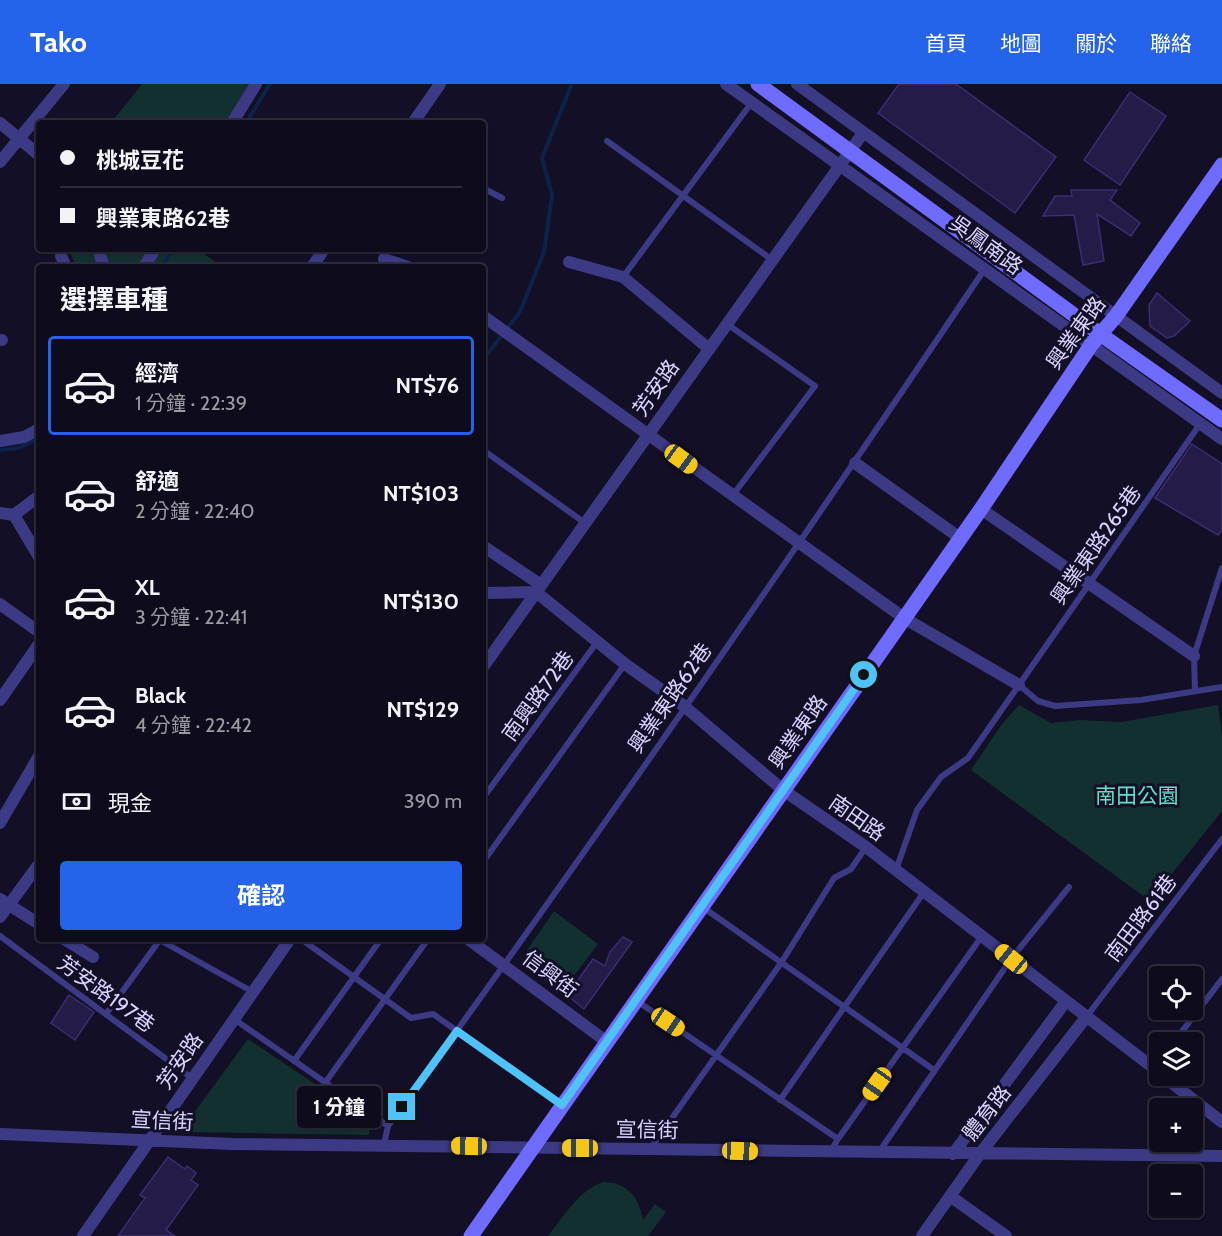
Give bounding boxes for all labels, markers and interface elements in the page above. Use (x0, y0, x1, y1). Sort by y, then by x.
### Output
text: Tako (30, 25, 87, 59)
text: 首頁 (925, 31, 967, 56)
text: 地圖 (1000, 31, 1042, 56)
text: 關於 (1075, 31, 1117, 56)
text: 聯絡 (1150, 31, 1192, 56)
text: 桃城豆花 (96, 147, 184, 174)
text: 興業東路62巷 (96, 205, 230, 232)
street label: 吳鳳南路 (945, 210, 1028, 279)
text: 選擇車種 (60, 283, 168, 316)
street label: 興業東路 (1041, 291, 1110, 374)
street label: 芳安路 (627, 355, 684, 421)
icon: car (63, 359, 117, 413)
text: 經濟 (135, 360, 179, 387)
text: NT$76 (395, 372, 459, 399)
text: 1 分鐘 · 22:39 (135, 391, 247, 415)
car (661, 441, 701, 477)
icon: car (63, 467, 117, 521)
text: 舒適 (135, 468, 179, 495)
text: NT$103 (383, 480, 459, 507)
street label: 興業東路265巷 (1045, 480, 1146, 609)
text: 2 分鐘 · 22:40 (135, 499, 254, 523)
text: XL (135, 574, 160, 601)
icon: car (63, 575, 117, 629)
text: NT$130 (383, 588, 459, 615)
text: 3 分鐘 · 22:41 (135, 605, 247, 629)
street label: 興業東路62巷 (623, 638, 717, 757)
street label: 南興路72巷 (496, 646, 579, 746)
route start (850, 661, 877, 688)
text: Black (135, 682, 186, 709)
icon: car (63, 683, 117, 737)
street label: 興業東路 (763, 690, 832, 773)
text: NT$129 (386, 696, 459, 723)
text: 4 分鐘 · 22:42 (135, 713, 252, 737)
park label: 南田公園 (1095, 783, 1179, 808)
icon: cash (60, 785, 93, 818)
text: 390 m (404, 789, 462, 813)
street label: 南田路 (824, 789, 890, 846)
text: 現金 (108, 790, 152, 817)
button: 確認 (60, 861, 462, 930)
street label: 南田路61巷 (1100, 869, 1181, 966)
car (991, 941, 1031, 977)
street label: 信興街 (518, 945, 583, 1003)
street label: 芳安路197巷 (53, 950, 159, 1037)
map controls (1149, 966, 1203, 1218)
button: locate (1149, 966, 1203, 1020)
car (648, 1004, 688, 1040)
street label: 芳安路 (151, 1028, 208, 1094)
button: layers (1149, 1032, 1203, 1086)
car (859, 1064, 895, 1104)
street label: 體育路 (957, 1080, 1016, 1145)
callout: 1 分鐘 (297, 1086, 381, 1128)
route end (388, 1093, 415, 1120)
text: 1 分鐘 (313, 1095, 365, 1119)
button: + (1149, 1098, 1203, 1152)
street label: 宣信街 (130, 1106, 194, 1135)
street label: 宣信街 (615, 1116, 679, 1143)
car (451, 1137, 487, 1155)
car (562, 1139, 598, 1157)
car (722, 1141, 758, 1161)
button: − (1149, 1164, 1203, 1218)

